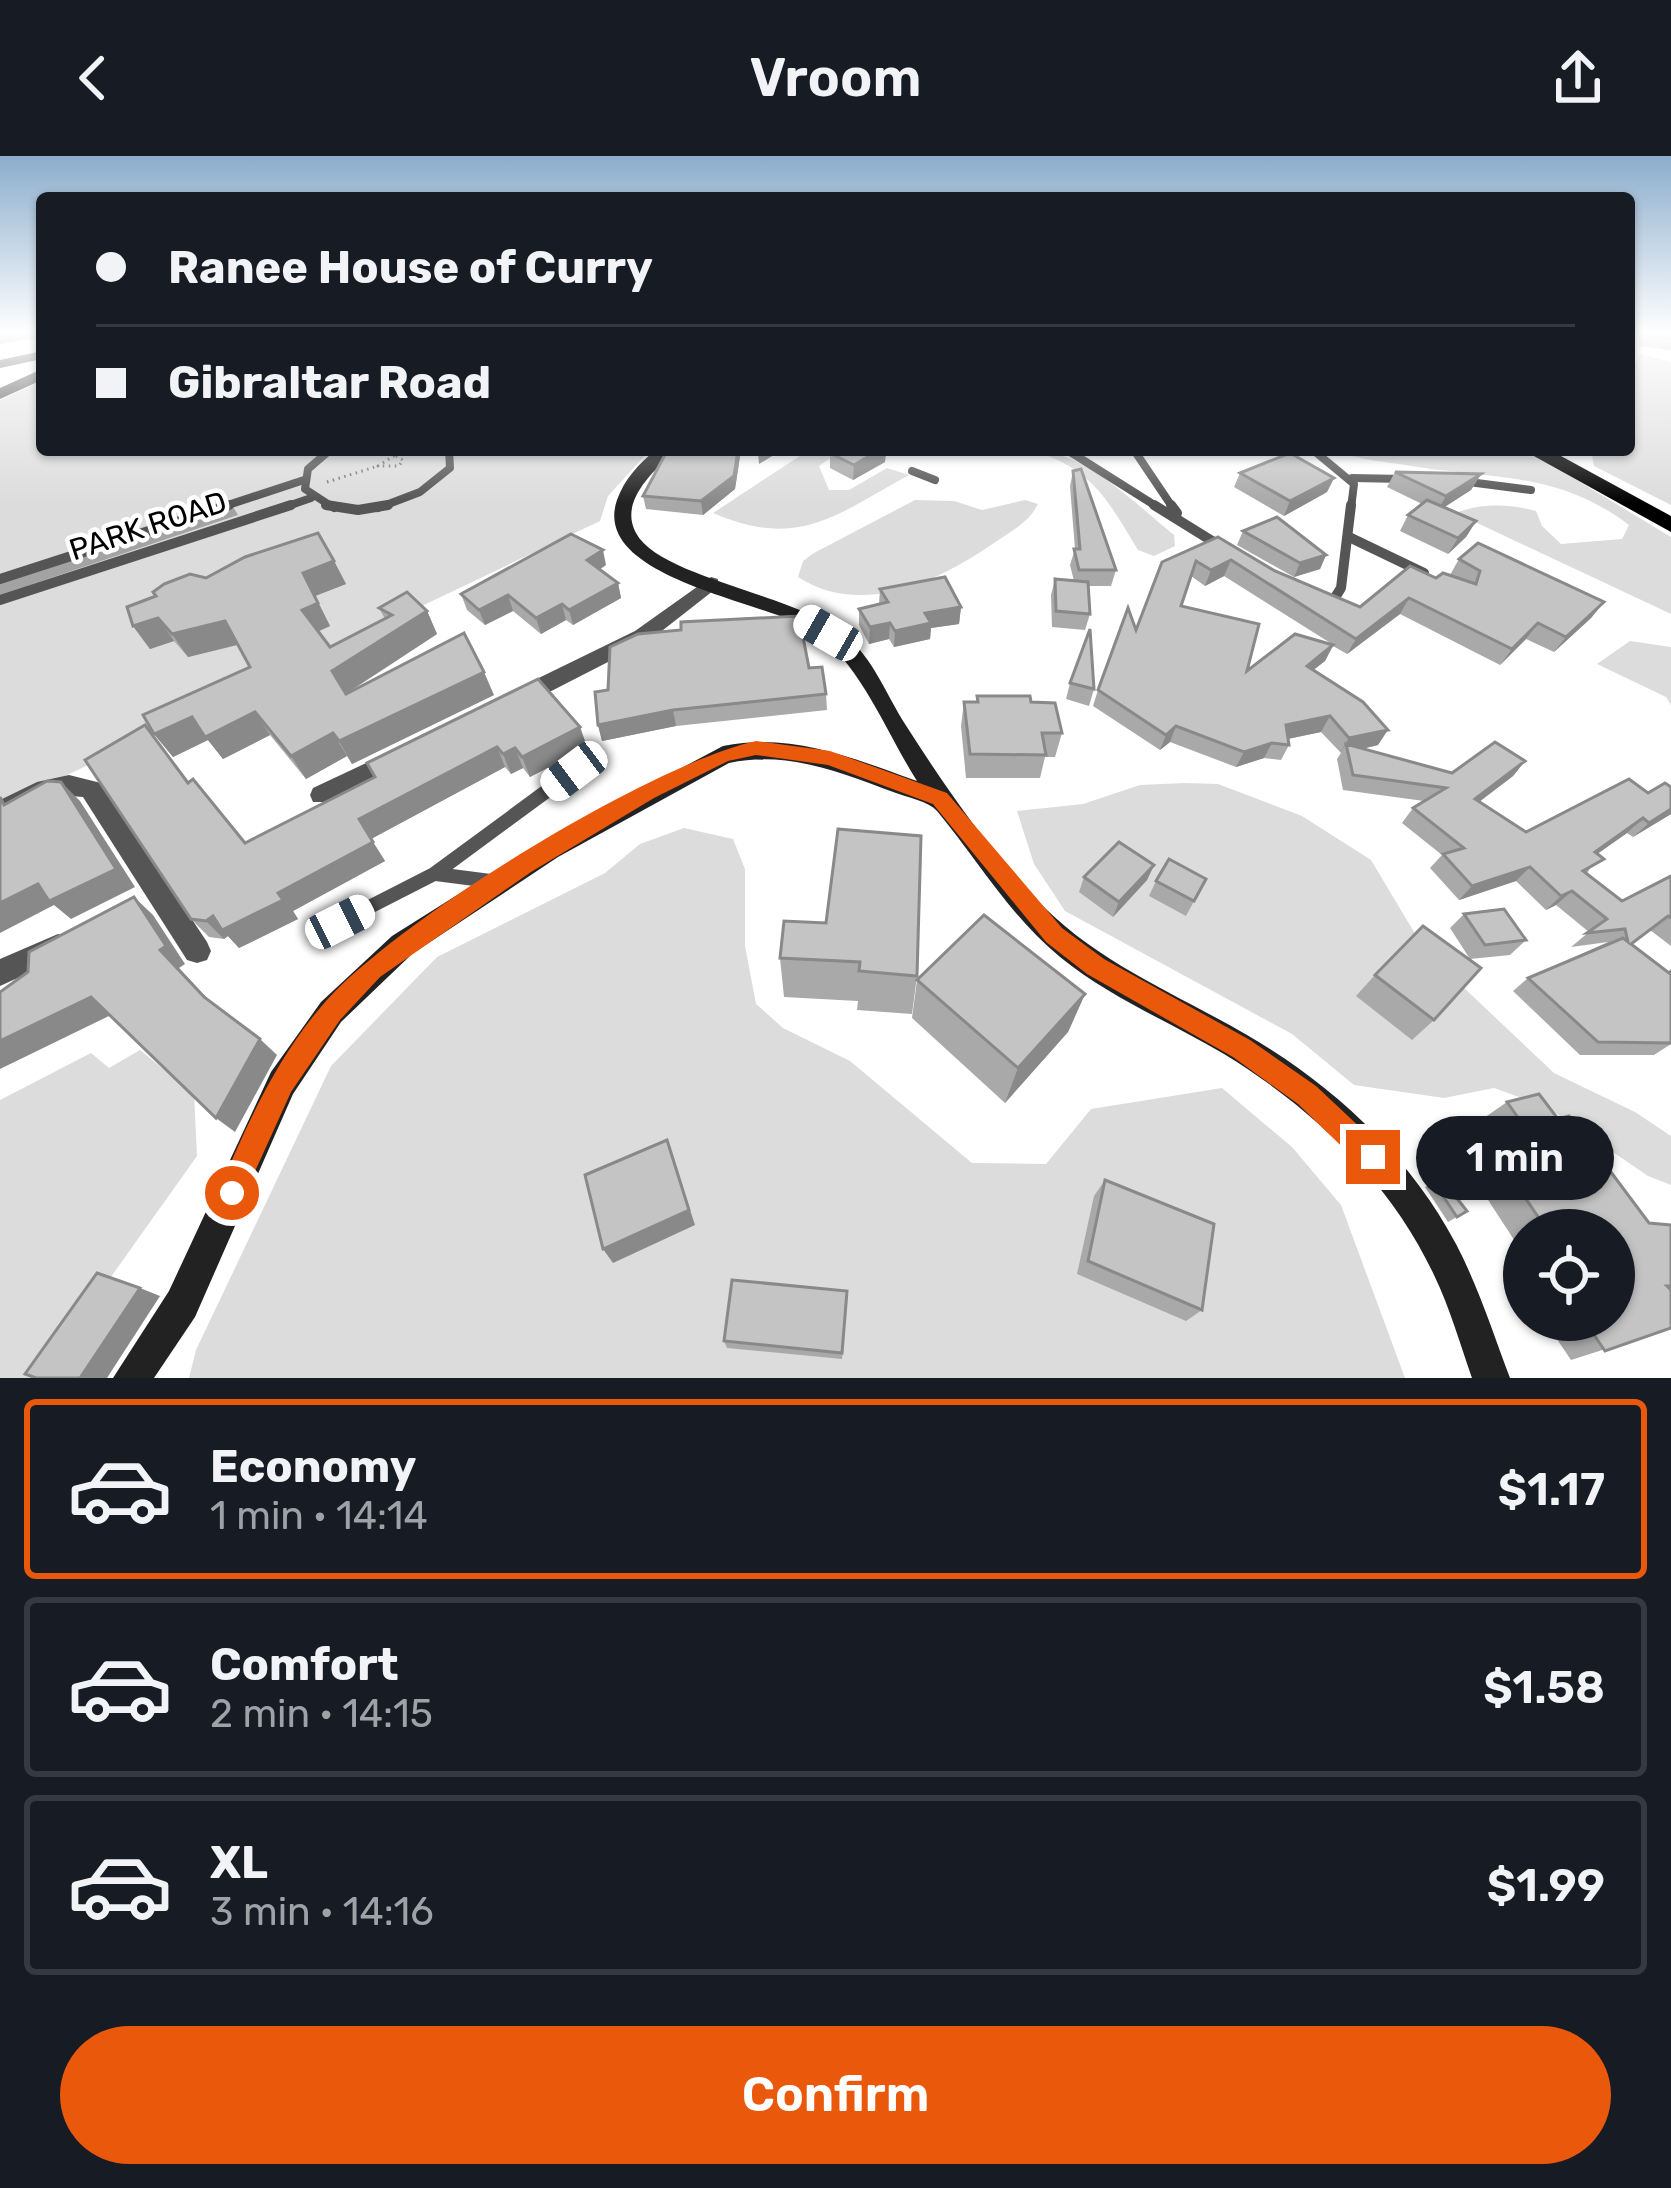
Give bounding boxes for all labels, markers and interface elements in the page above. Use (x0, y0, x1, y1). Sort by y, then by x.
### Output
icon: back (60, 45, 126, 111)
icon: share (1545, 45, 1611, 111)
text: Vroom (749, 46, 922, 110)
text: Ranee House of Curry (168, 241, 653, 294)
text: Gibraltar Road (168, 356, 491, 409)
street label: PARK ROAD (65, 484, 231, 568)
car (788, 599, 868, 667)
car (534, 735, 614, 807)
car (300, 890, 380, 954)
callout: 1 min (1415, 1115, 1613, 1199)
route end (1346, 1130, 1400, 1184)
text: 1 min (1466, 1135, 1564, 1181)
route start (205, 1166, 259, 1220)
map controls (1503, 1209, 1635, 1341)
button: locate (1503, 1209, 1635, 1341)
icon: car (66, 1435, 174, 1543)
text: Economy (210, 1440, 416, 1493)
text: $1.17 (1498, 1463, 1605, 1516)
text: 1 min · 14:14 (210, 1493, 428, 1539)
icon: car (66, 1633, 174, 1741)
text: Comfort (210, 1638, 399, 1691)
text: $1.58 (1483, 1661, 1605, 1714)
text: 2 min · 14:15 (210, 1691, 433, 1737)
icon: car (66, 1831, 174, 1939)
text: XL (210, 1836, 268, 1889)
text: $1.99 (1487, 1859, 1605, 1912)
text: 3 min · 14:16 (210, 1889, 434, 1935)
button: Confirm (60, 2026, 1611, 2164)

